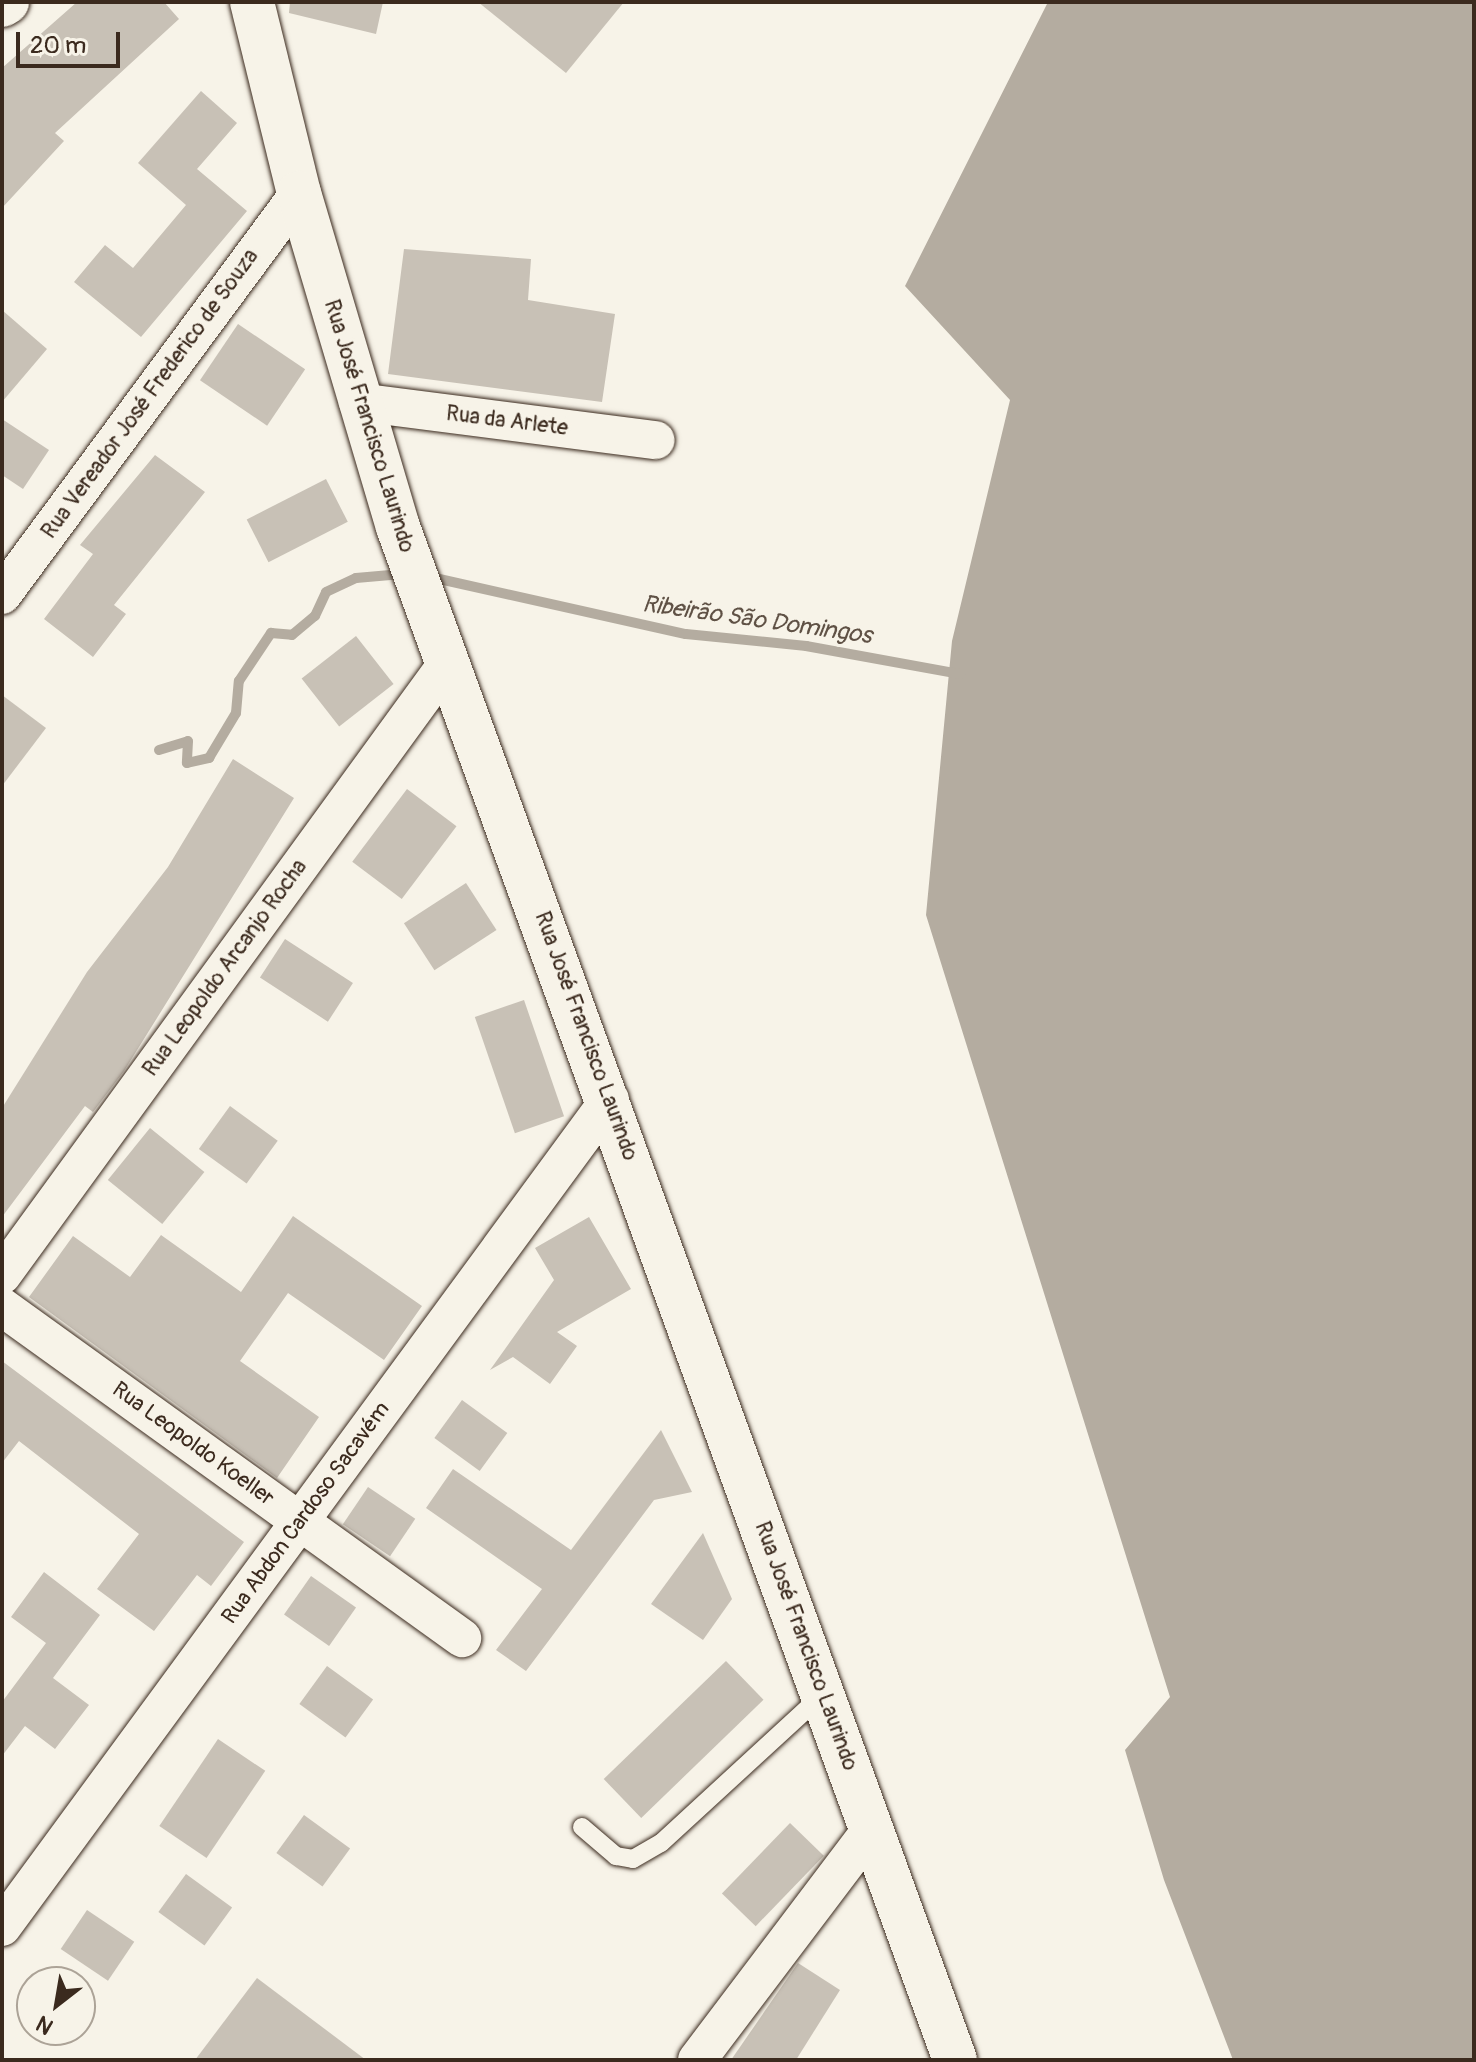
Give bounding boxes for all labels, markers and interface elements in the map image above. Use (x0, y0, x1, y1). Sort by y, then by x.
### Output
scale bar (20, 16, 124, 66)
text: 20 m (30, 31, 86, 60)
street label: Rua Vereador José Frederico de Souza (36, 244, 264, 544)
street label: Rua José Francisco Laurindo (318, 297, 420, 555)
street label: Rua da Arlete (445, 400, 569, 442)
water label: Ribeirão São Domingos (640, 590, 874, 650)
street label: Rua Leopoldo Arcanjo Rocha (137, 854, 313, 1082)
street label: Rua José Francisco Laurindo (529, 908, 643, 1164)
street label: Rua Leopoldo Koeller (107, 1376, 279, 1512)
street label: Rua Abdon Cardoso Sacavém (216, 1397, 396, 1629)
street label: Rua José Francisco Laurindo (749, 1518, 863, 1774)
north arrow (16, 1966, 96, 2046)
text: N (31, 2009, 58, 2041)

